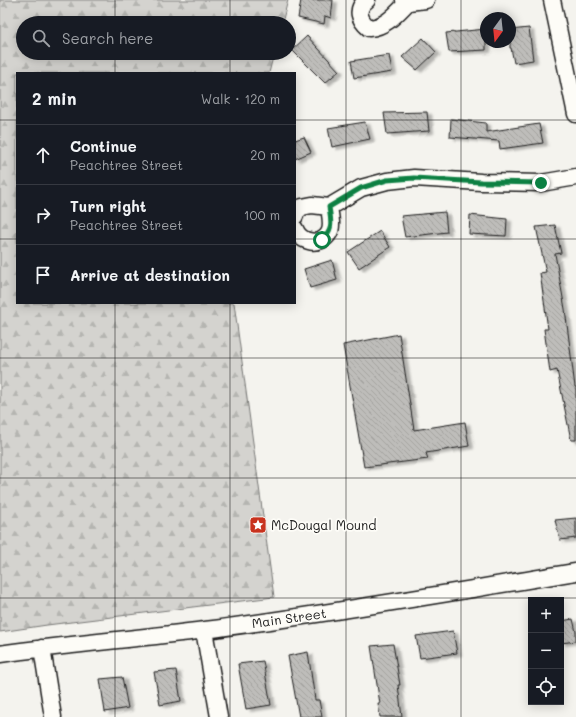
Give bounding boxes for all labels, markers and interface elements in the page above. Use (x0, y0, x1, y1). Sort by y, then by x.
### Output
north arrow (480, 12, 516, 48)
search box (16, 16, 296, 60)
icon: search (30, 27, 52, 49)
text: Search here (62, 28, 153, 48)
text: 2 min (32, 87, 77, 109)
text: Walk · 120 m (201, 90, 280, 107)
text: Continue (70, 136, 137, 156)
icon: ahead (32, 144, 54, 166)
text: 20 m (250, 146, 280, 163)
text: Peachtree Street (70, 156, 183, 173)
route end (532, 174, 550, 192)
text: Turn right (70, 196, 147, 216)
icon: right (32, 204, 54, 226)
text: 100 m (244, 206, 280, 223)
text: Peachtree Street (70, 216, 183, 233)
route start (313, 231, 331, 249)
icon: arrive (32, 264, 54, 286)
text: Arrive at destination (70, 265, 230, 285)
place icon: McDougal Mound (248, 515, 268, 535)
place label: McDougal Mound (271, 516, 376, 533)
map controls (528, 597, 564, 705)
button: + (528, 597, 564, 633)
street label: Main Street (251, 604, 328, 631)
button: − (528, 633, 564, 669)
button: locate (528, 669, 564, 705)

